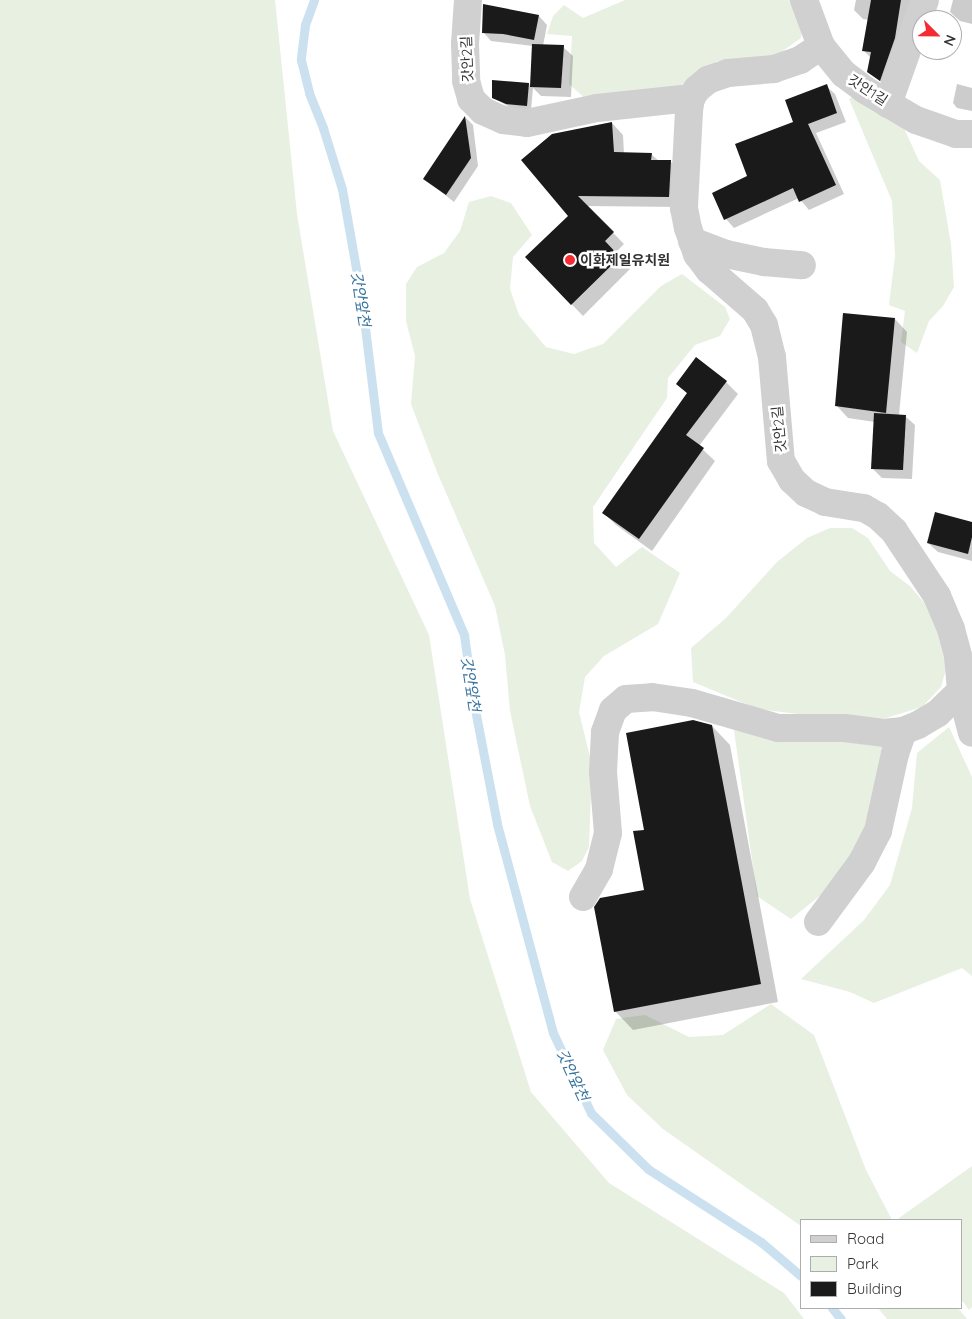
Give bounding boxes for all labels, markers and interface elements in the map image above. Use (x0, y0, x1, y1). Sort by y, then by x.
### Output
north arrow (912, 10, 962, 60)
text: N (940, 32, 960, 49)
street label: 갓안2길 (458, 36, 476, 82)
street label: 갓안1길 (845, 71, 891, 109)
place label: 이화제일유치원 (580, 252, 670, 268)
marker: 이화제일유치원 (564, 254, 576, 266)
water label: 갓안앞천 (348, 270, 374, 328)
street label: 갓안2길 (769, 405, 789, 453)
water label: 갓안앞천 (458, 655, 484, 713)
water label: 갓안앞천 (553, 1046, 593, 1104)
legend (800, 1219, 962, 1309)
text: Road (847, 1229, 884, 1248)
text: Park (847, 1254, 879, 1273)
text: Building (847, 1279, 902, 1298)

